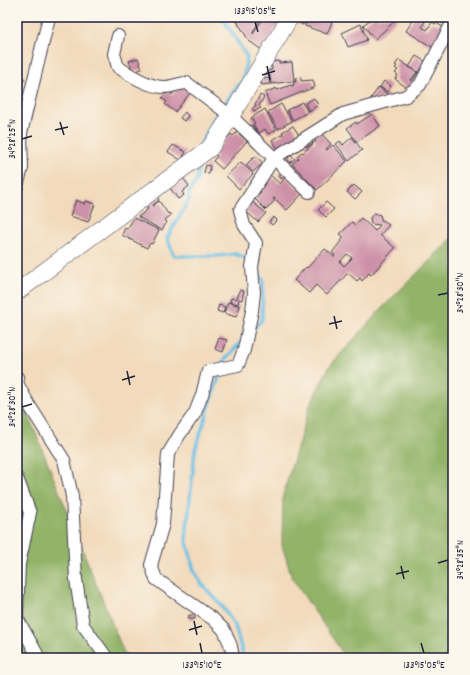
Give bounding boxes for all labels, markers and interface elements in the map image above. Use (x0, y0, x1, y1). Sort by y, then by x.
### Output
text: 133°15'05"E (234, 5, 276, 19)
text: 34°28'25"N (6, 119, 20, 159)
text: 34°28'30"N (454, 273, 468, 313)
text: 34°28'30"N (6, 387, 20, 427)
text: 34°28'35"N (454, 540, 468, 580)
text: 133°15'10"E (183, 659, 222, 673)
text: 133°15'05"E (403, 659, 445, 673)

